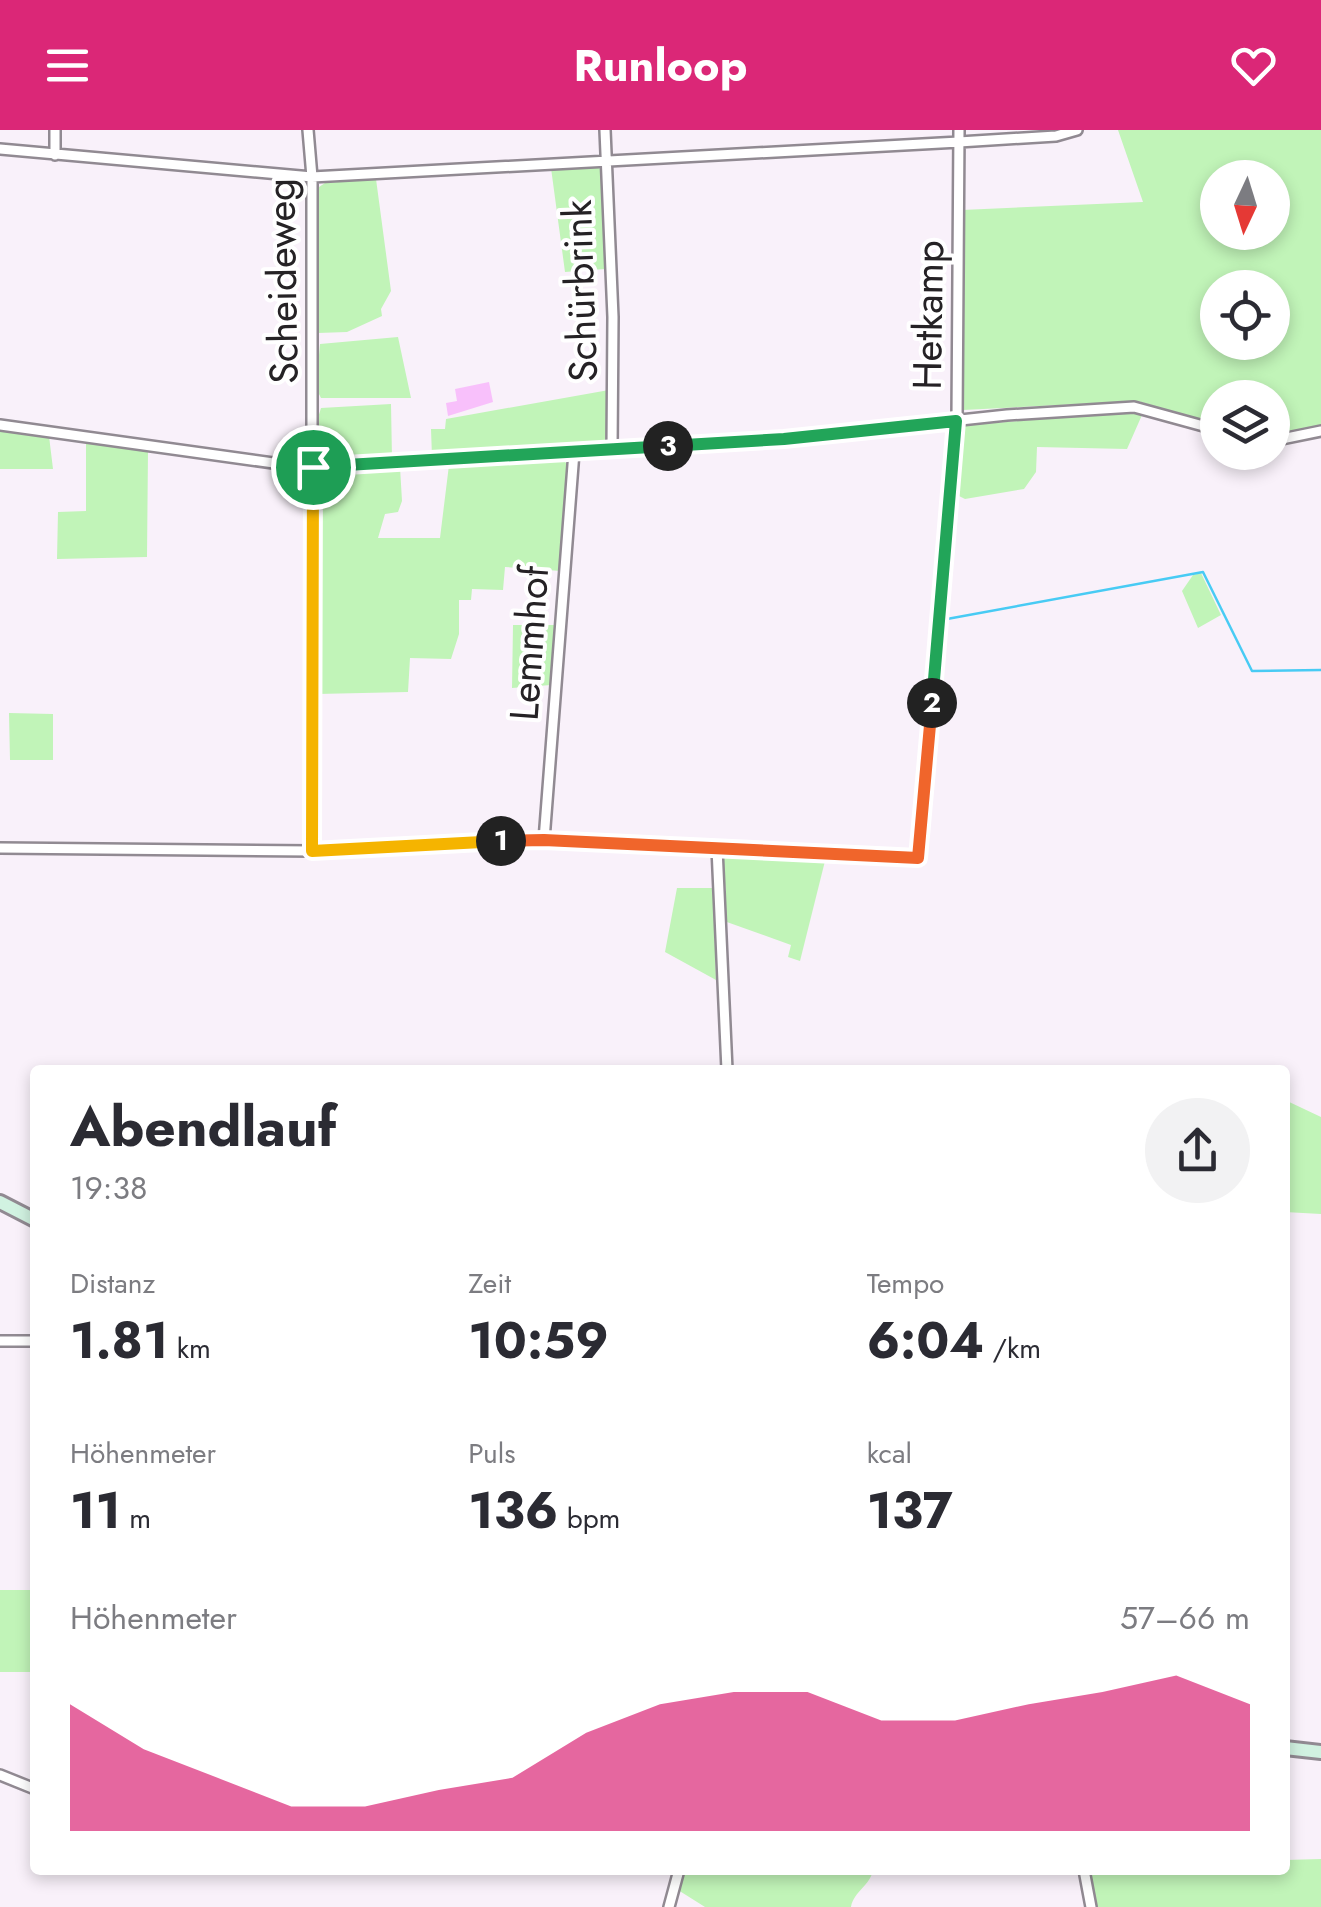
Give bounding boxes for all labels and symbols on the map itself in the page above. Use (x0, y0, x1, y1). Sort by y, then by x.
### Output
north arrow (1200, 160, 1290, 250)
street label: Scheideweg (251, 178, 313, 384)
street label: Schürbrink (548, 199, 612, 383)
street label: Hetkamp (898, 240, 958, 390)
pin: 3 (643, 421, 693, 471)
pin (271, 425, 356, 510)
street label: Lemmhof (495, 562, 563, 722)
pin: 2 (907, 678, 957, 728)
pin: 1 (476, 816, 526, 866)

